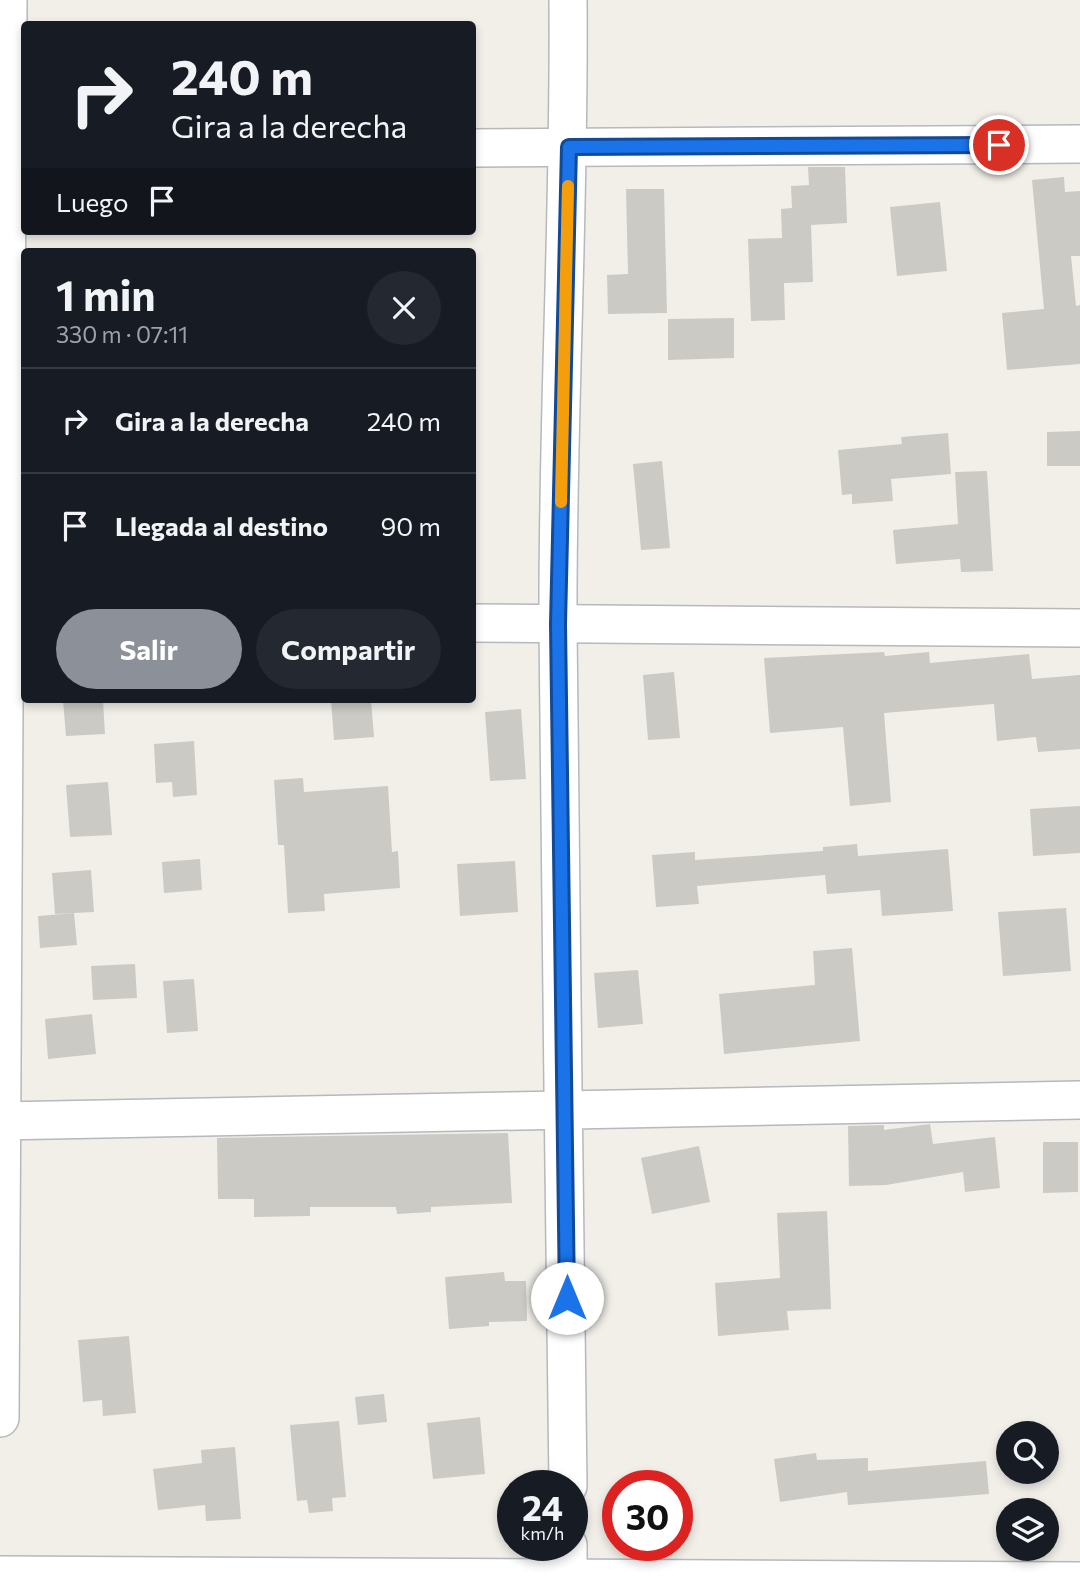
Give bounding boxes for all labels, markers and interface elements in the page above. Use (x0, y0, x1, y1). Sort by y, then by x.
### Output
text: 240 m (171, 45, 313, 105)
icon: right (56, 49, 147, 140)
text: Gira a la derecha (171, 105, 407, 145)
pin (969, 115, 1029, 175)
icon: arrive (980, 126, 1018, 164)
icon: arrive (143, 182, 181, 220)
text: Luego (56, 186, 129, 217)
text: 1 min (56, 268, 156, 320)
button: close (367, 271, 441, 345)
text: 330 m · 07:11 (56, 320, 188, 348)
icon: right (56, 402, 94, 440)
text: Gira a la derecha (115, 405, 309, 436)
text: 240 m (367, 405, 441, 436)
icon: arrive (56, 507, 94, 545)
text: Llegada al destino (115, 510, 328, 541)
text: 90 m (381, 510, 441, 541)
button: Salir (56, 609, 242, 689)
button: Compartir (256, 609, 441, 689)
position arrow (530, 1261, 604, 1335)
map controls (996, 1421, 1059, 1561)
button: search (996, 1421, 1059, 1484)
speed limit sign: 30 (602, 1470, 693, 1561)
text: 24 (522, 1485, 563, 1528)
button: layers (996, 1498, 1059, 1561)
text: km/h (521, 1522, 564, 1544)

